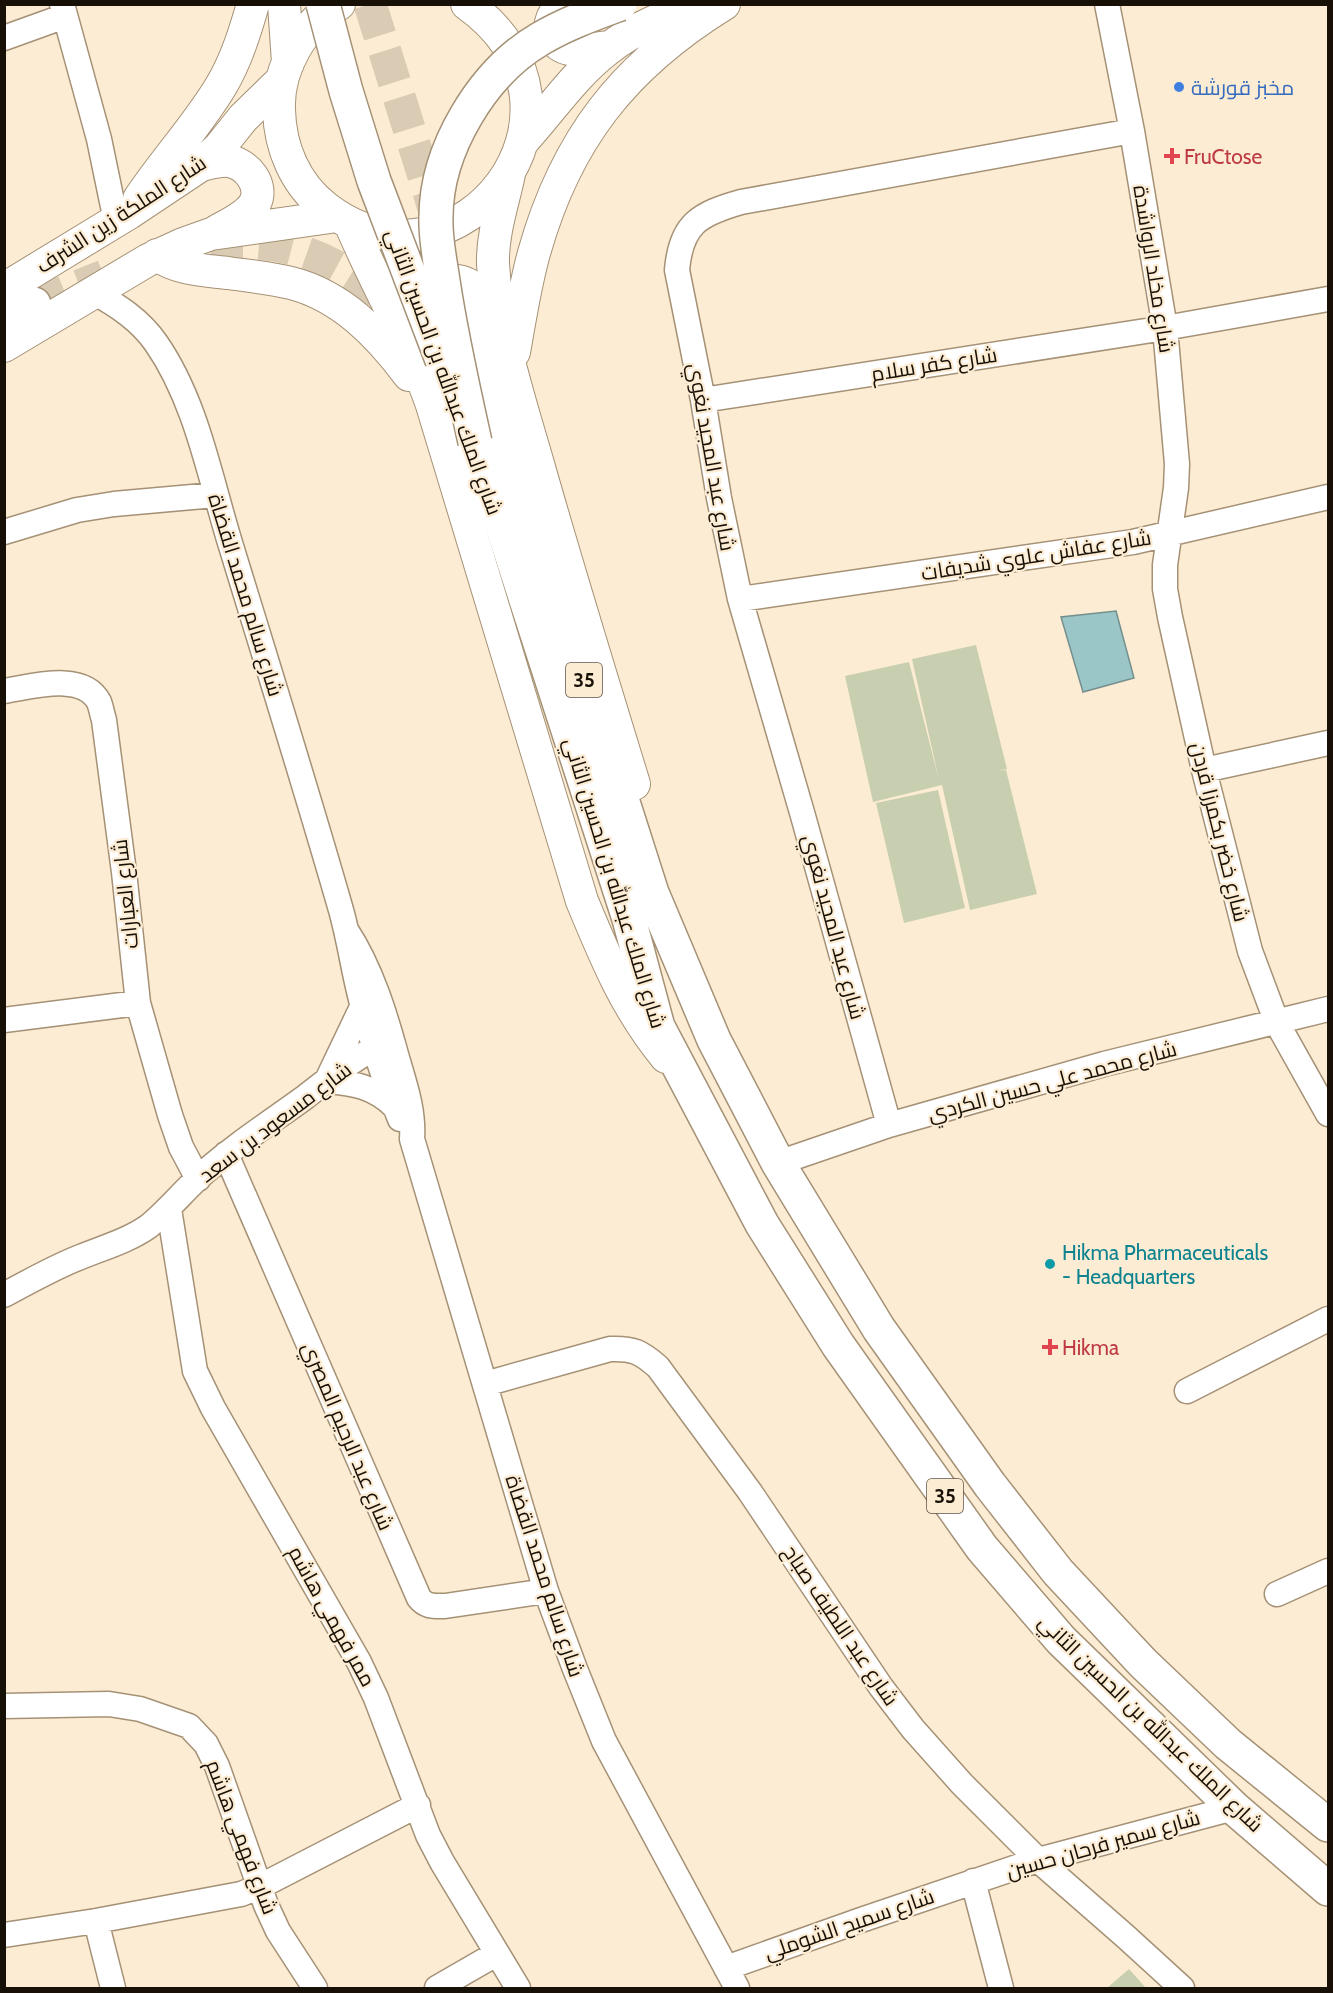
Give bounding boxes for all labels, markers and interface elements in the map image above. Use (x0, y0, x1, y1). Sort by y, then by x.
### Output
place label: مخبز قورشة (1191, 75, 1294, 100)
marker: مخبز قورشة (1172, 80, 1186, 94)
place label: FruCtose (1184, 144, 1262, 169)
marker: FruCtose (1165, 149, 1179, 163)
street label: شارع الملكة زين الشرف (31, 150, 212, 280)
street label: شارع مخلد الرواشدة (1126, 183, 1180, 355)
street label: شارع الملك عبدالله بن الحسين الثاني (377, 225, 508, 520)
street label: شارع كفر سلام (869, 342, 999, 388)
street label: شارع عبد المجيد نغوي (679, 361, 741, 554)
street label: شارع سالم محمد القضاة (201, 491, 289, 700)
street label: شارع عفاش علوي شديفات (919, 524, 1153, 589)
road number: 35 (566, 663, 602, 697)
street label: شارع الملك عبدالله بن الحسين الثاني (555, 734, 672, 1032)
street label: شارع خضر بكمرزا قردن (1184, 740, 1254, 925)
street label: شارع عبد المجيد نغوي (793, 832, 871, 1023)
street label: شارع العبارات (107, 838, 145, 950)
street label: شارع محمد علي حسين الكردي (925, 1036, 1180, 1130)
street label: شارع مسعود بن سعد (194, 1057, 357, 1189)
place label: Hikma Pharmaceuticals - Headquarters (1062, 1240, 1268, 1289)
marker: Hikma Pharmaceuticals - Headquarters (1043, 1257, 1057, 1271)
place label: Hikma (1062, 1335, 1119, 1360)
street label: شارع عبد الرحيم المصري (293, 1338, 399, 1535)
marker: Hikma (1043, 1340, 1057, 1354)
street label: شارع سالم محمد القضاة (499, 1472, 589, 1681)
road number: 35 (927, 1479, 963, 1513)
street label: شارع عبد اللطيف صباح (776, 1540, 904, 1711)
street label: ممر فهمي هاشم (280, 1541, 381, 1693)
street label: شارع الملك عبدالله بن الحسين الثاني (1031, 1608, 1269, 1840)
street label: شارع فهمي هاشم (197, 1756, 283, 1919)
street label: شارع سمير فرحان حسين (1003, 1804, 1203, 1886)
street label: شارع سميح الشوملي (761, 1883, 939, 1969)

